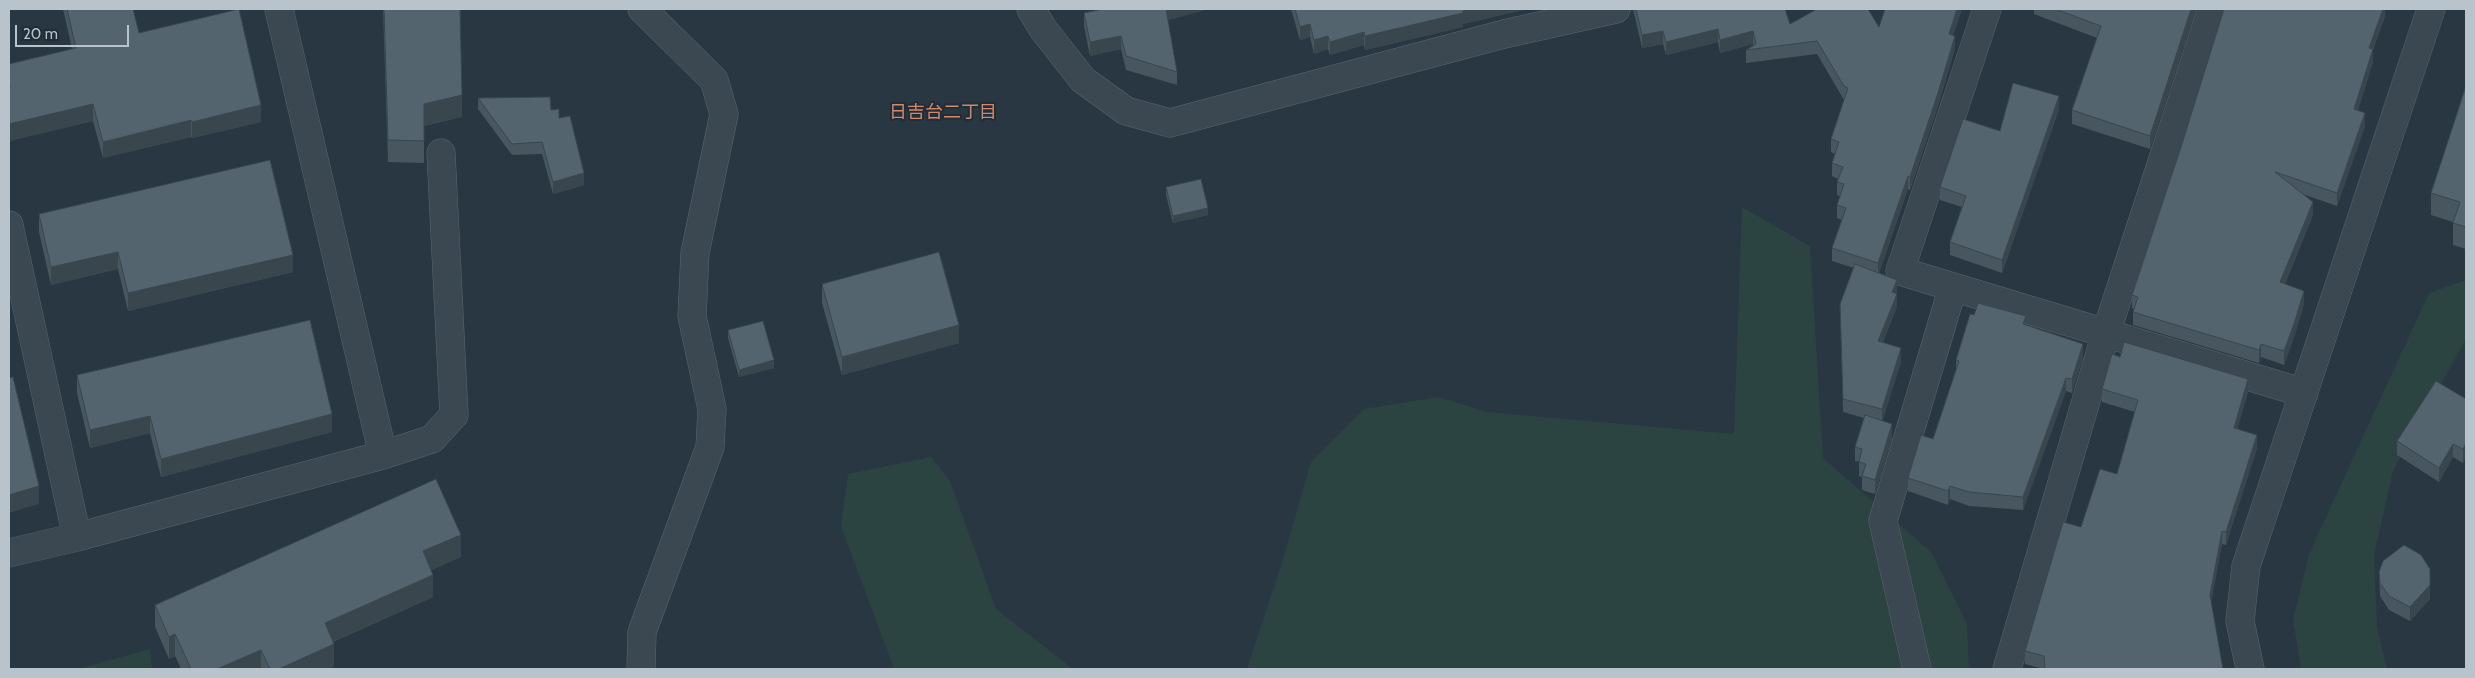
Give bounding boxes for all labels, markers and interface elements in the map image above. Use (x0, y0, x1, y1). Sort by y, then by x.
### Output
scale bar (18, 15, 131, 47)
text: 20 m (23, 25, 58, 43)
district label: 日吉台二丁目 (889, 102, 997, 124)

